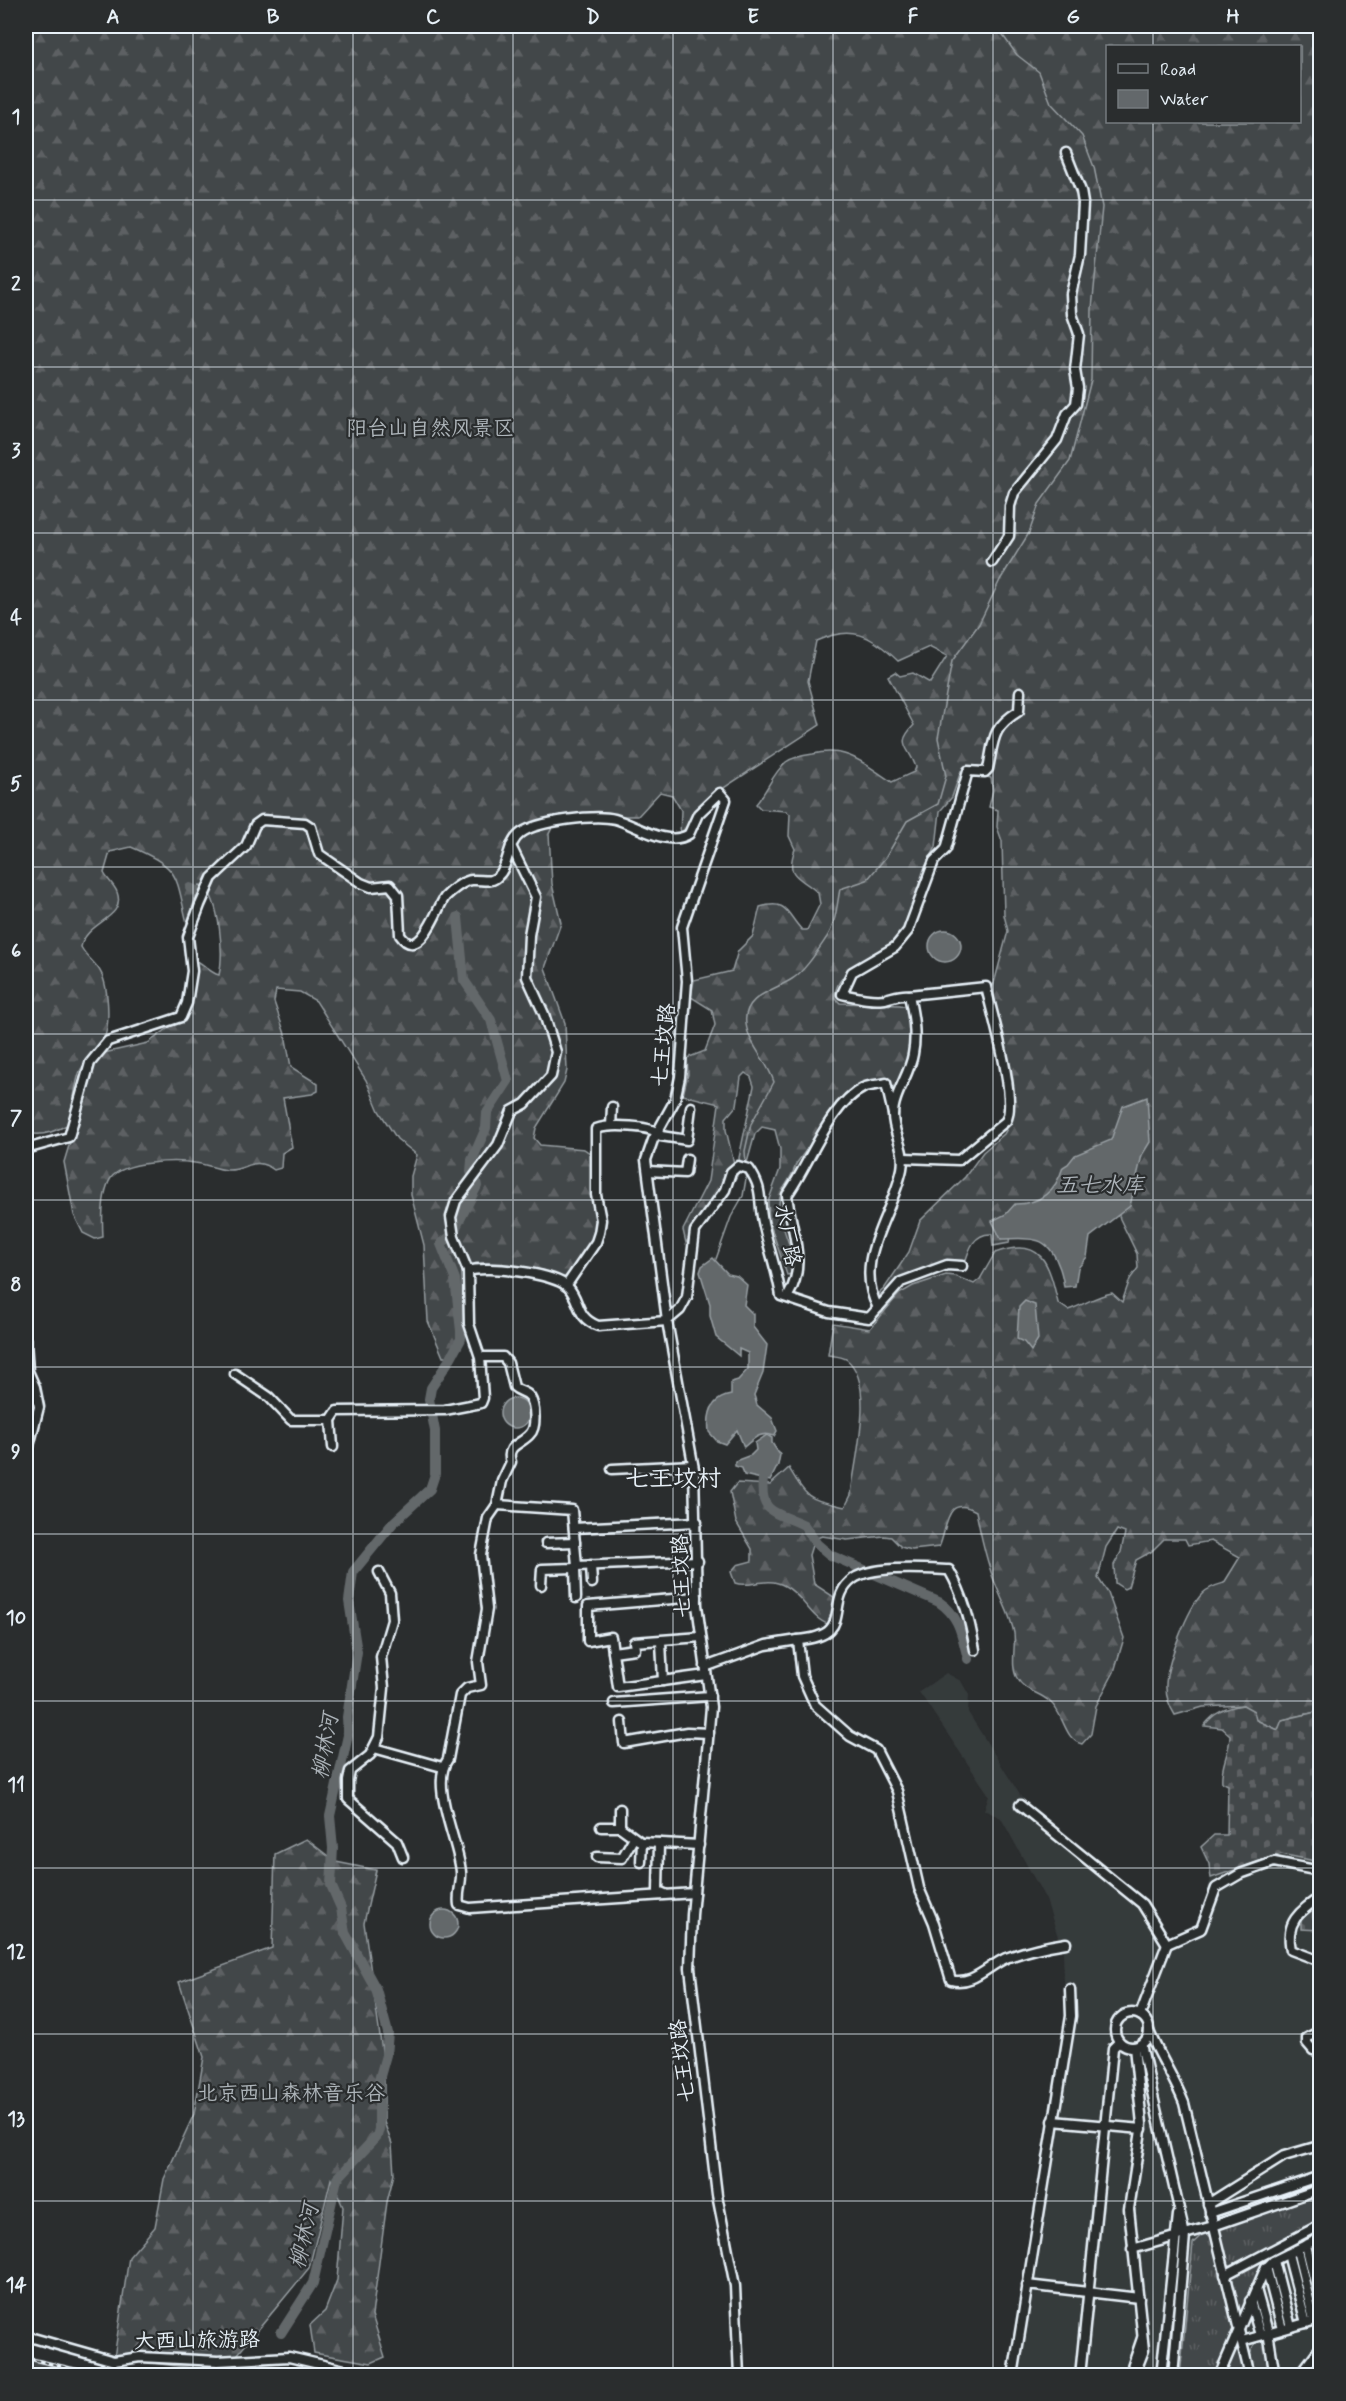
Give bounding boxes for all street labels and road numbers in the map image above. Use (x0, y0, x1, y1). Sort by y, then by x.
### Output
street label: 七王坟路 (646, 1002, 682, 1088)
street label: 水厂路 (767, 1202, 807, 1269)
street label: 七王坟路 (667, 1534, 697, 1618)
street label: 七王坟路 (664, 2017, 702, 2104)
street label: 大西山旅游路 (134, 2326, 260, 2356)

